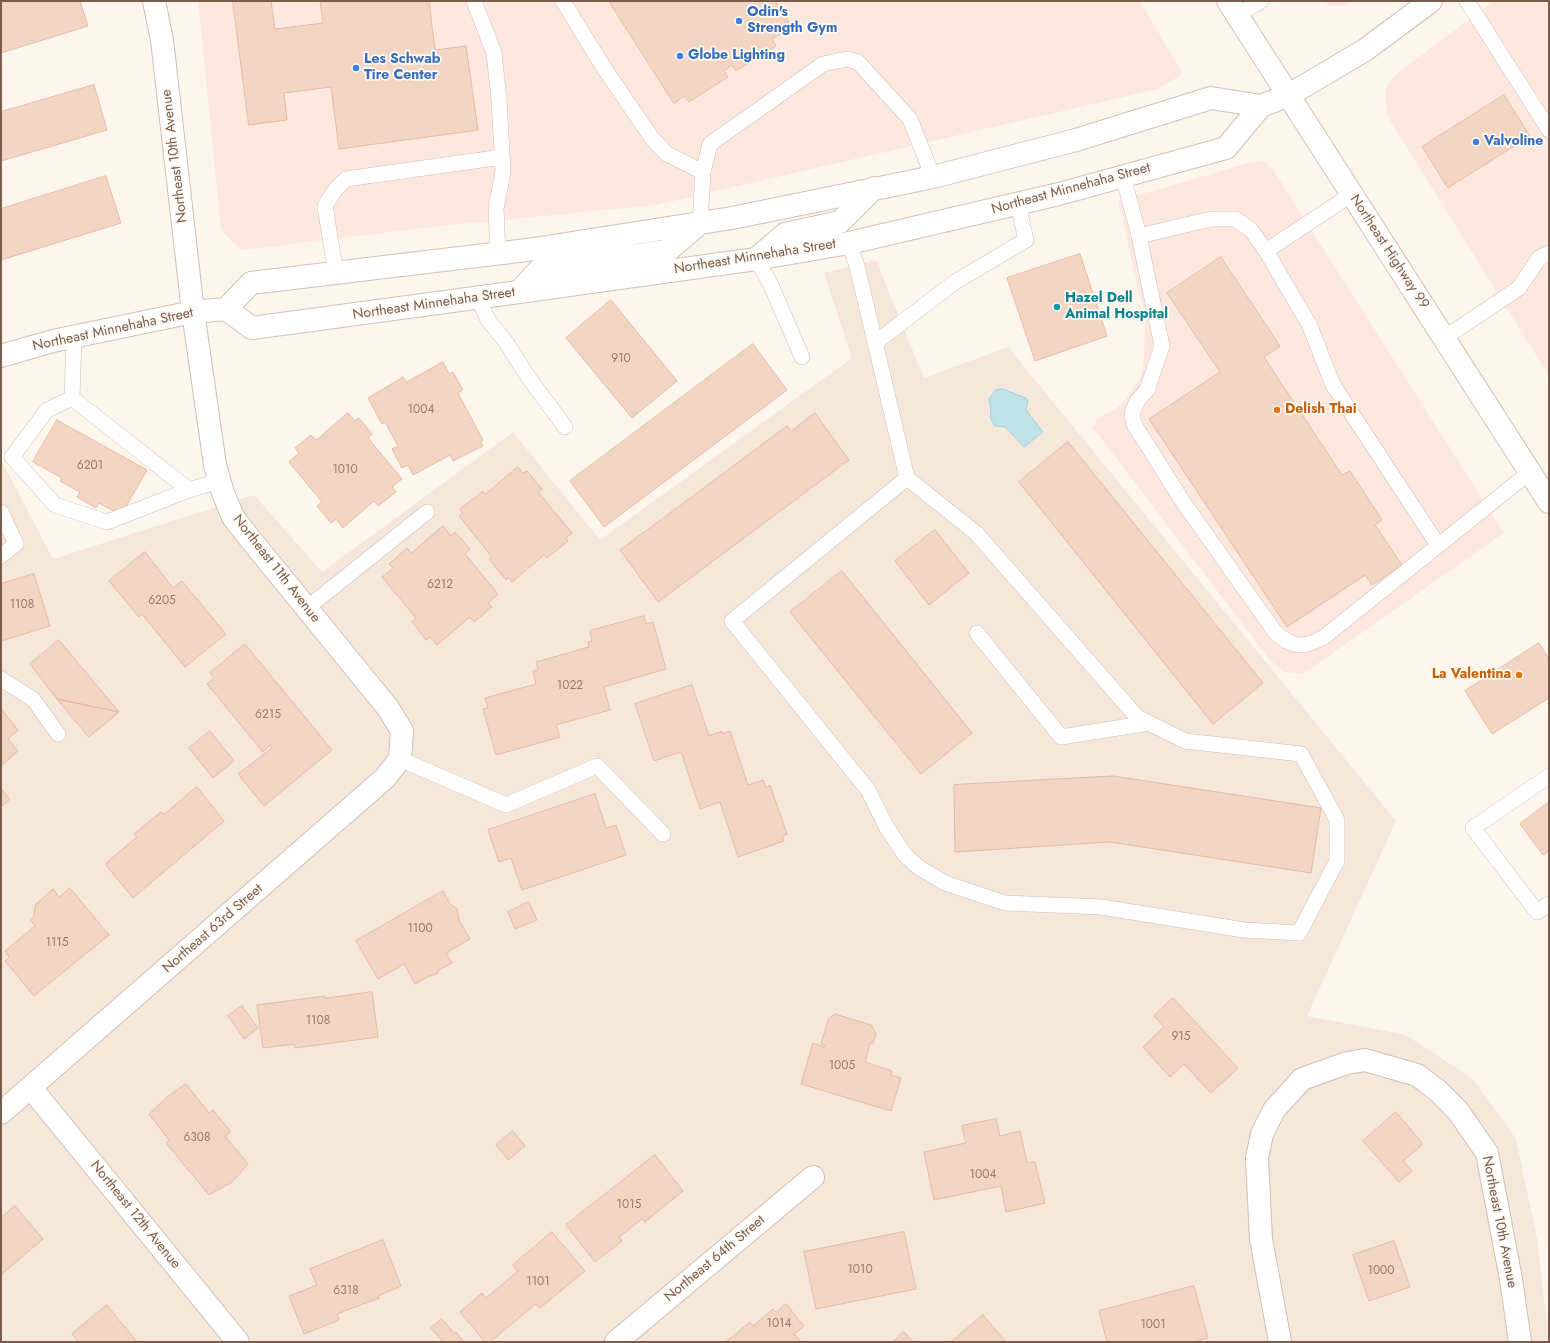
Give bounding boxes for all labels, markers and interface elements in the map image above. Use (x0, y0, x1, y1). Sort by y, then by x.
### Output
place label: Odin's Strength Gym (747, 5, 837, 38)
marker: Odin's Strength Gym (734, 16, 744, 26)
place label: Globe Lighting (688, 48, 785, 64)
marker: Globe Lighting (675, 51, 685, 61)
place label: Les Schwab Tire Center (364, 52, 440, 84)
marker: Les Schwab Tire Center (351, 63, 361, 73)
street label: Northeast 10th Avenue (158, 88, 192, 224)
place label: Valvoline (1484, 134, 1543, 150)
marker: Valvoline (1471, 137, 1481, 147)
street label: Northeast Minnehaha Street (990, 160, 1152, 218)
street label: Northeast Highway 99 (1346, 192, 1432, 312)
street label: Northeast Minnehaha Street (673, 236, 837, 278)
street label: Northeast Minnehaha Street (352, 284, 516, 324)
place label: Hazel Dell Animal Hospital (1065, 291, 1168, 324)
marker: Hazel Dell Animal Hospital (1052, 302, 1062, 312)
street label: Northeast Minnehaha Street (31, 305, 195, 355)
house number: 910 (611, 352, 631, 366)
place label: Delish Thai (1285, 402, 1357, 418)
house number: 1004 (408, 403, 434, 417)
marker: Delish Thai (1272, 405, 1282, 415)
house number: 6201 (77, 459, 103, 473)
house number: 1010 (332, 463, 358, 477)
street label: Northeast 11th Avenue (229, 512, 323, 626)
house number: 6212 (427, 578, 453, 592)
house number: 6205 (148, 594, 176, 608)
house number: 1108 (10, 598, 34, 612)
place label: La Valentina (1432, 667, 1511, 683)
marker: La Valentina (1514, 670, 1524, 680)
house number: 1022 (557, 679, 583, 693)
house number: 6215 (255, 708, 281, 722)
street label: Northeast 63rd Street (159, 881, 267, 977)
house number: 1100 (407, 922, 433, 936)
house number: 1115 (46, 936, 68, 950)
house number: 1108 (306, 1014, 330, 1028)
house number: 915 (1171, 1030, 1191, 1044)
house number: 1005 (829, 1059, 855, 1073)
house number: 6308 (183, 1131, 211, 1145)
street label: Northeast 10th Avenue (1478, 1154, 1520, 1290)
street label: Northeast 12th Avenue (86, 1158, 184, 1272)
house number: 1004 (970, 1168, 996, 1182)
house number: 1015 (617, 1198, 641, 1212)
street label: Northeast 64th Street (661, 1212, 769, 1306)
house number: 1010 (847, 1263, 873, 1277)
house number: 1000 (1368, 1264, 1394, 1278)
house number: 1101 (526, 1275, 550, 1289)
house number: 6318 (333, 1284, 359, 1298)
house number: 1014 (767, 1317, 791, 1331)
house number: 1001 (1140, 1318, 1166, 1332)

